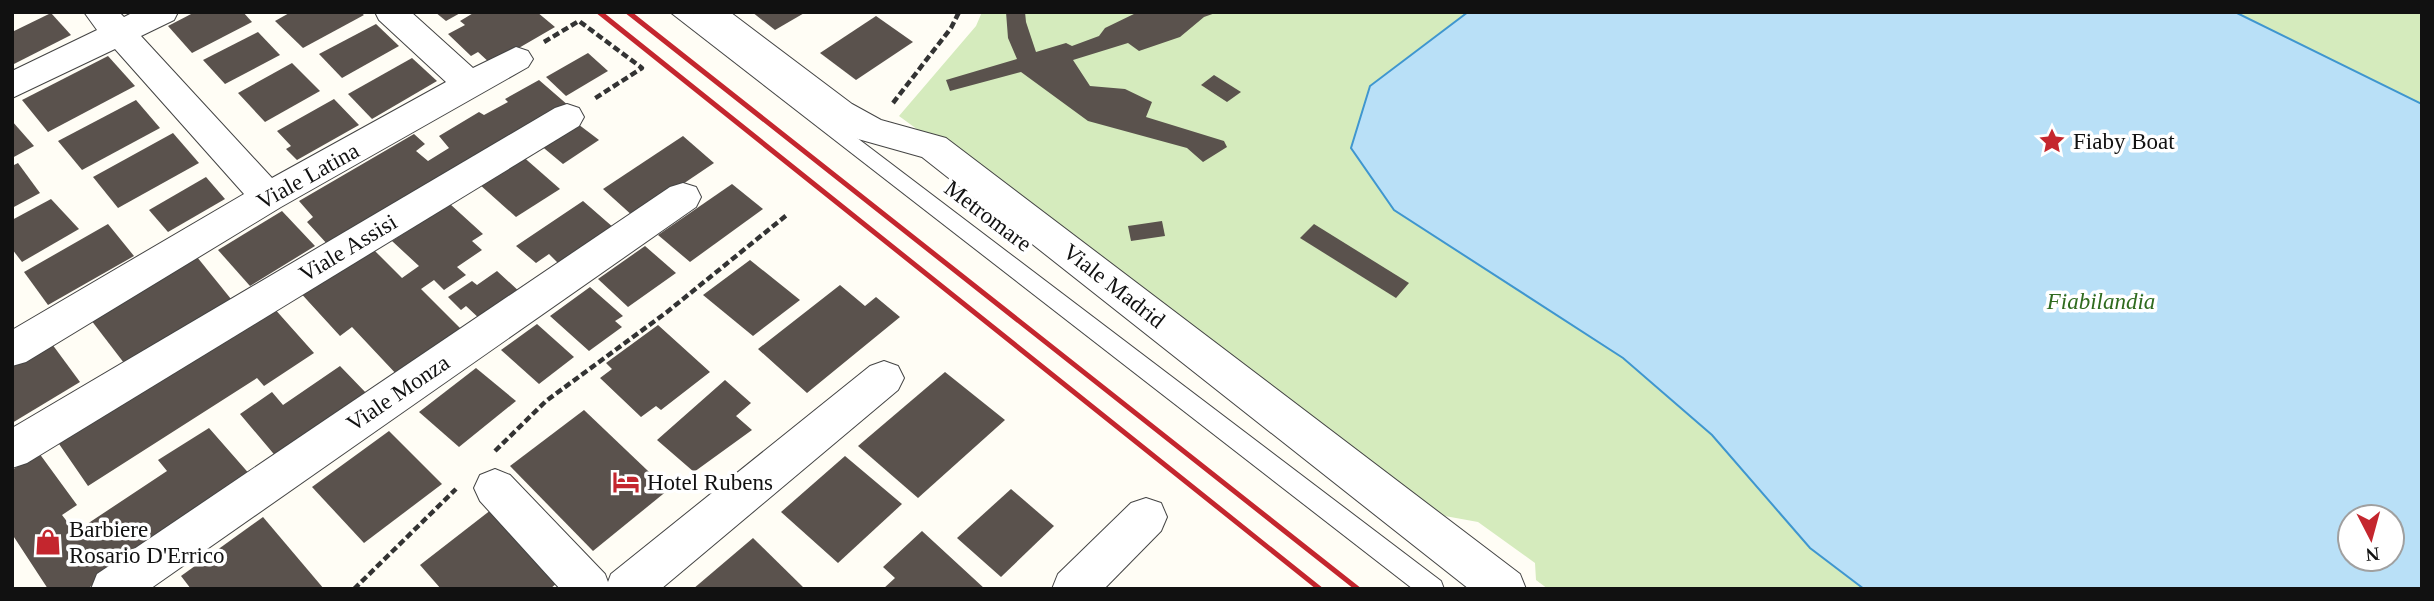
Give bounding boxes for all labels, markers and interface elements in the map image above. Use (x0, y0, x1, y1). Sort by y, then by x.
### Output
place icon: Fiaby Boat (2037, 126, 2067, 156)
place label: Fiaby Boat (2073, 129, 2175, 154)
street label: Viale Latina (253, 138, 363, 214)
street label: Metromare (940, 175, 1036, 257)
street label: Viale Assisi (295, 209, 401, 287)
street label: Viale Madrid (1058, 239, 1170, 334)
park label: Fiabilandia (2046, 289, 2155, 314)
street label: Viale Monza (342, 350, 454, 436)
hotel icon: Hotel Rubens (611, 467, 641, 497)
place label: Hotel Rubens (647, 470, 773, 495)
north arrow (2336, 503, 2406, 573)
place label: Barbiere Rosario D'Errico (69, 517, 225, 568)
shop icon: Barbiere Rosario D'Errico (33, 527, 63, 557)
text: N (2365, 543, 2381, 566)

